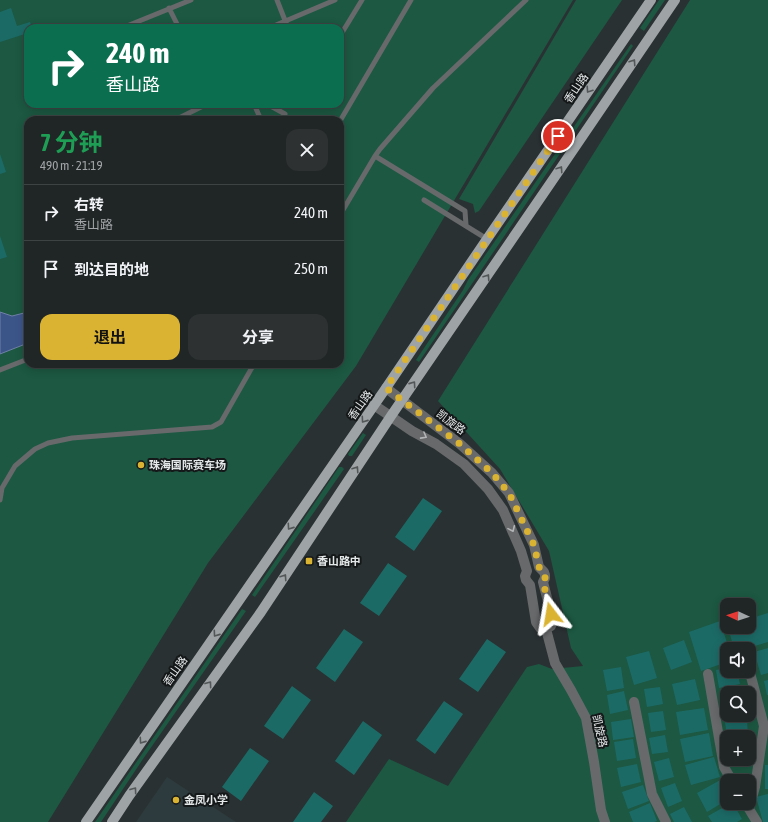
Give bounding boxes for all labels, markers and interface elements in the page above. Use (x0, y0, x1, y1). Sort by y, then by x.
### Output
text: 240 m (106, 37, 169, 69)
icon: right (40, 40, 92, 92)
one-way arrow (628, 59, 635, 66)
street label: 香山路 (562, 71, 590, 105)
text: 香山路 (106, 74, 160, 95)
one-way arrow (586, 86, 594, 93)
pin (541, 119, 575, 153)
icon: arrive (547, 125, 569, 147)
text: 7 分钟 (40, 129, 103, 156)
button: close (286, 129, 328, 171)
text: 490 m · 21:19 (40, 158, 103, 173)
one-way arrow (555, 167, 562, 174)
text: 右转 (74, 196, 104, 213)
icon: right (40, 202, 62, 224)
text: 240 m (294, 204, 328, 221)
text: 香山路 (74, 217, 113, 232)
icon: arrive (40, 258, 62, 280)
text: 250 m (294, 260, 328, 277)
text: 到达目的地 (74, 261, 149, 278)
one-way arrow (482, 274, 489, 281)
button: 退出 (40, 314, 180, 360)
button: 分享 (188, 314, 328, 360)
one-way arrow (408, 381, 415, 388)
street label: 香山路 (346, 388, 374, 422)
street label: 凯旋路 (434, 407, 468, 437)
one-way arrow (361, 416, 369, 423)
one-way arrow (420, 432, 427, 439)
place label: 珠海国际赛车场 (149, 459, 226, 471)
marker: 珠海国际赛车场 (136, 460, 146, 470)
one-way arrow (351, 466, 358, 473)
one-way arrow (287, 523, 295, 530)
one-way arrow (507, 525, 515, 532)
place label: 香山路中 (317, 555, 361, 567)
marker: 香山路中 (304, 556, 314, 566)
one-way arrow (279, 574, 287, 581)
position arrow (530, 593, 572, 635)
north arrow (720, 598, 756, 634)
map controls (720, 598, 756, 810)
one-way arrow (213, 630, 221, 637)
button: sound (720, 642, 756, 678)
street label: 香山路 (161, 654, 189, 688)
one-way arrow (204, 681, 212, 688)
button: search (720, 686, 756, 722)
street label: 凯旋路 (590, 714, 610, 748)
button: + (720, 730, 756, 766)
one-way arrow (140, 736, 147, 743)
button: − (720, 774, 756, 810)
one-way arrow (129, 787, 136, 794)
place label: 金凤小学 (184, 794, 228, 806)
marker: 金凤小学 (171, 795, 181, 805)

